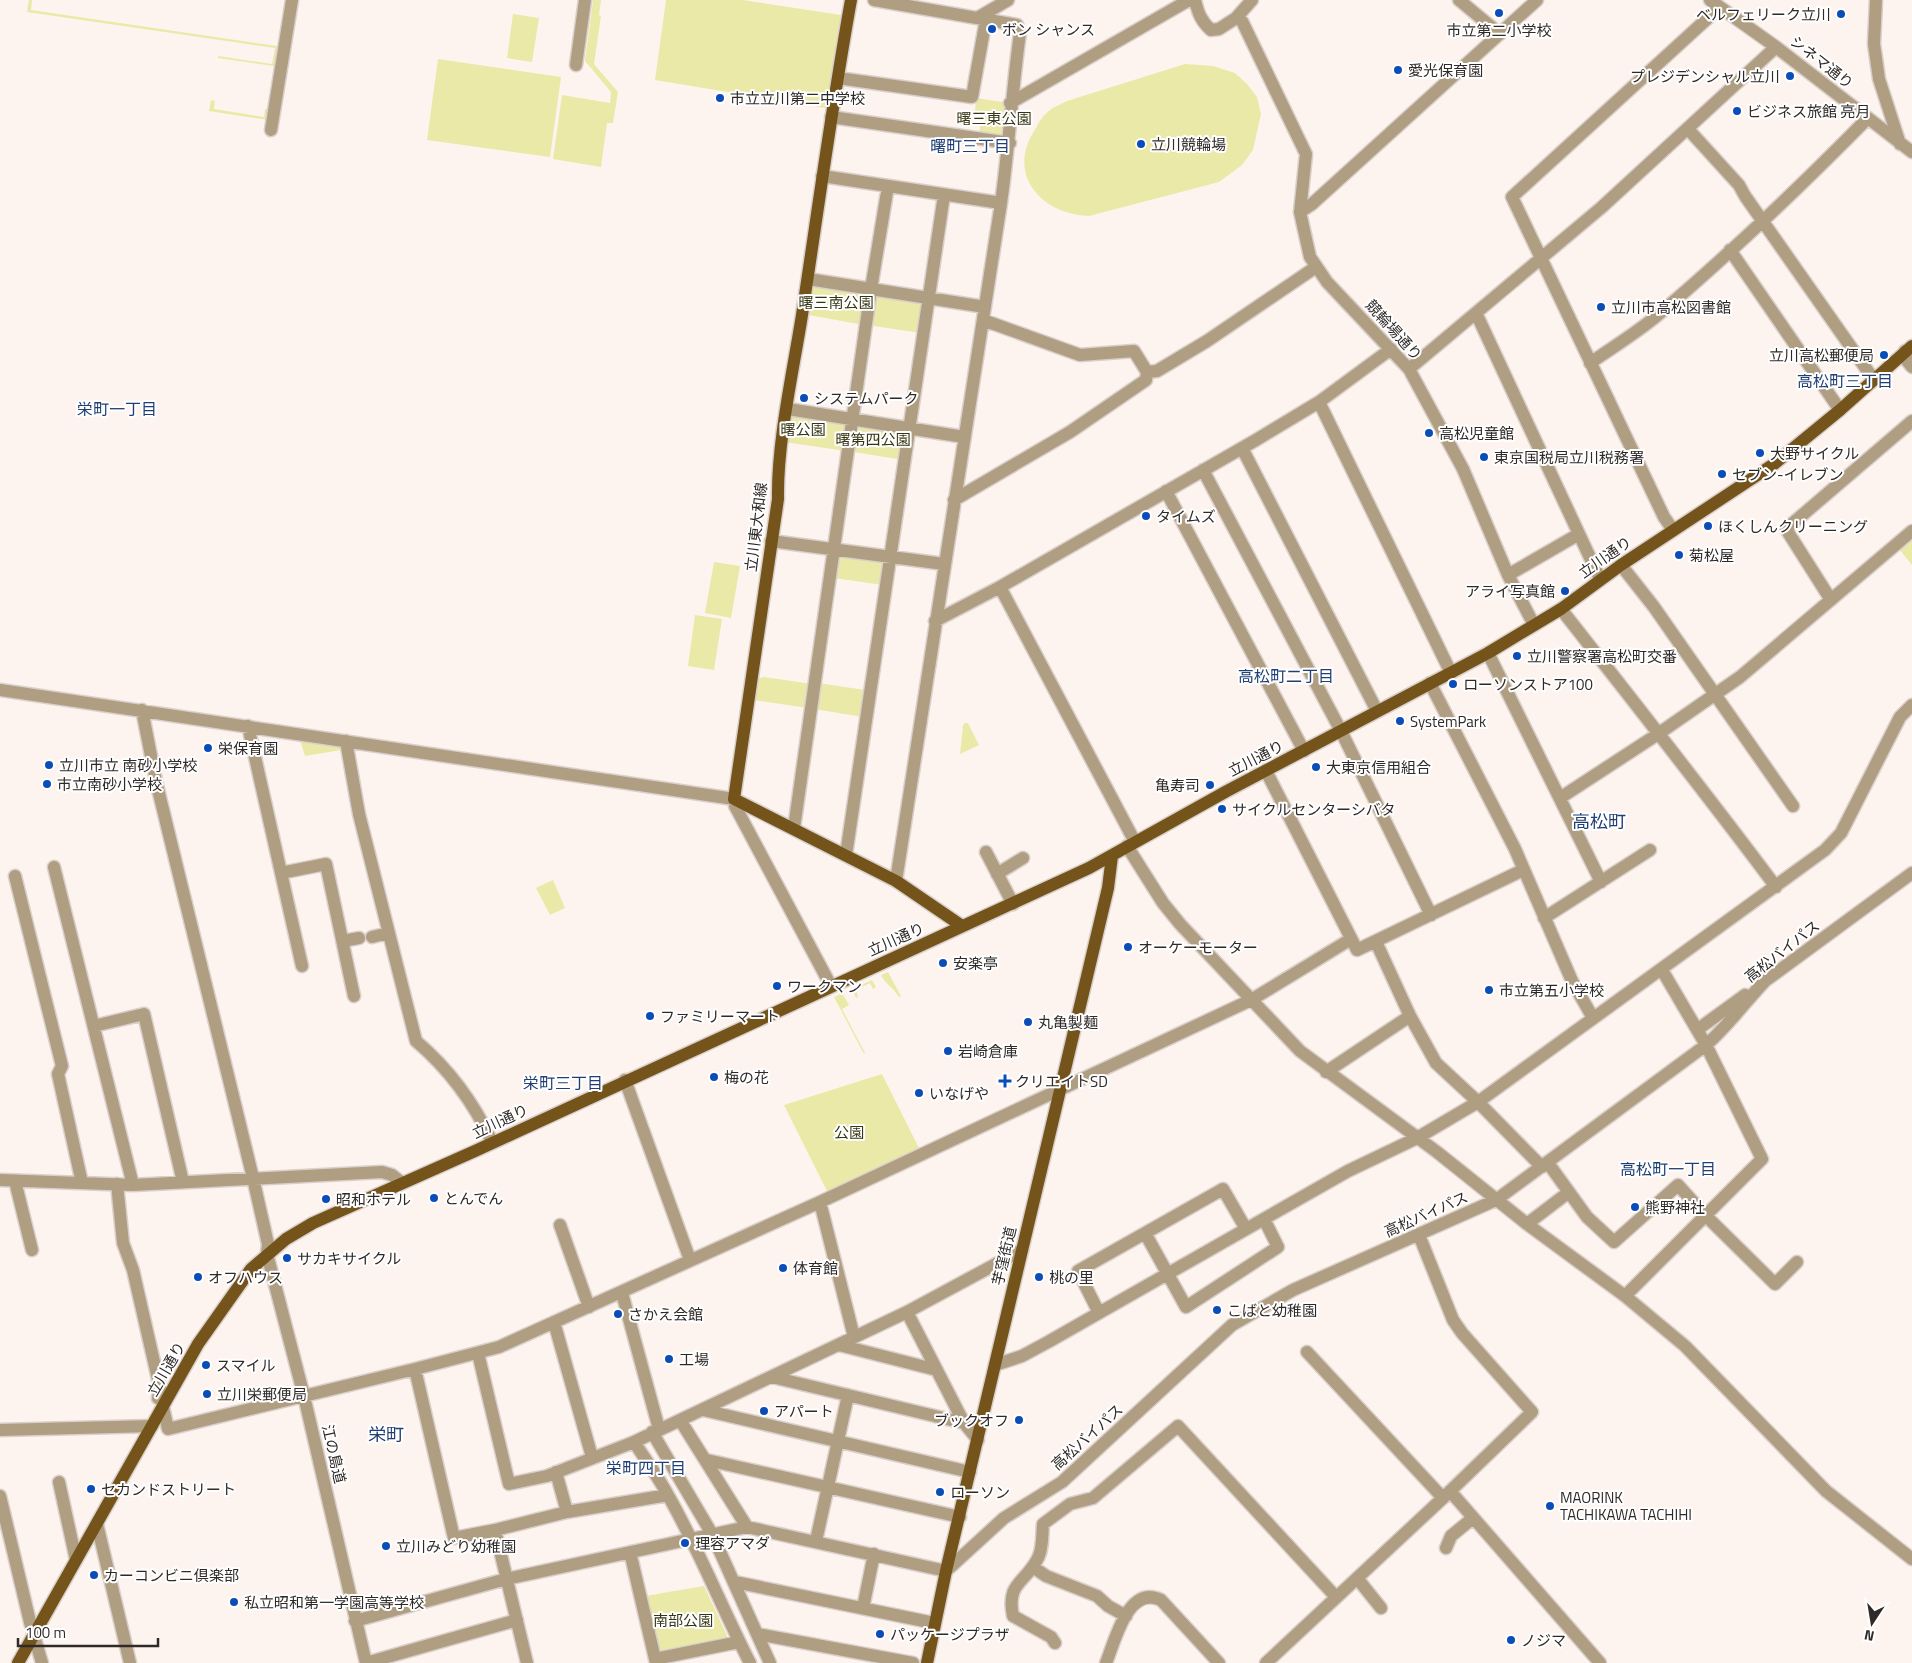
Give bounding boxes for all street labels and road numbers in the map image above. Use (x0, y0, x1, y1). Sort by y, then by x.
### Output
street label: シネマ通り (1785, 30, 1859, 94)
street label: 競輪場通り (1360, 294, 1428, 366)
street label: 立川東大和線 (739, 481, 773, 573)
street label: 立川通り (1574, 530, 1636, 584)
street label: 立川通り (1224, 734, 1288, 782)
street label: 高松バイパス (1740, 914, 1824, 988)
street label: 立川通り (864, 916, 928, 962)
street label: 立川通り (468, 1098, 532, 1144)
street label: 高松バイパス (1380, 1185, 1472, 1243)
street label: 芋窪街道 (986, 1224, 1022, 1288)
street label: 立川通り (141, 1337, 191, 1401)
street label: 高松バイパス (1046, 1398, 1128, 1476)
street label: 江の島道 (316, 1422, 352, 1486)

